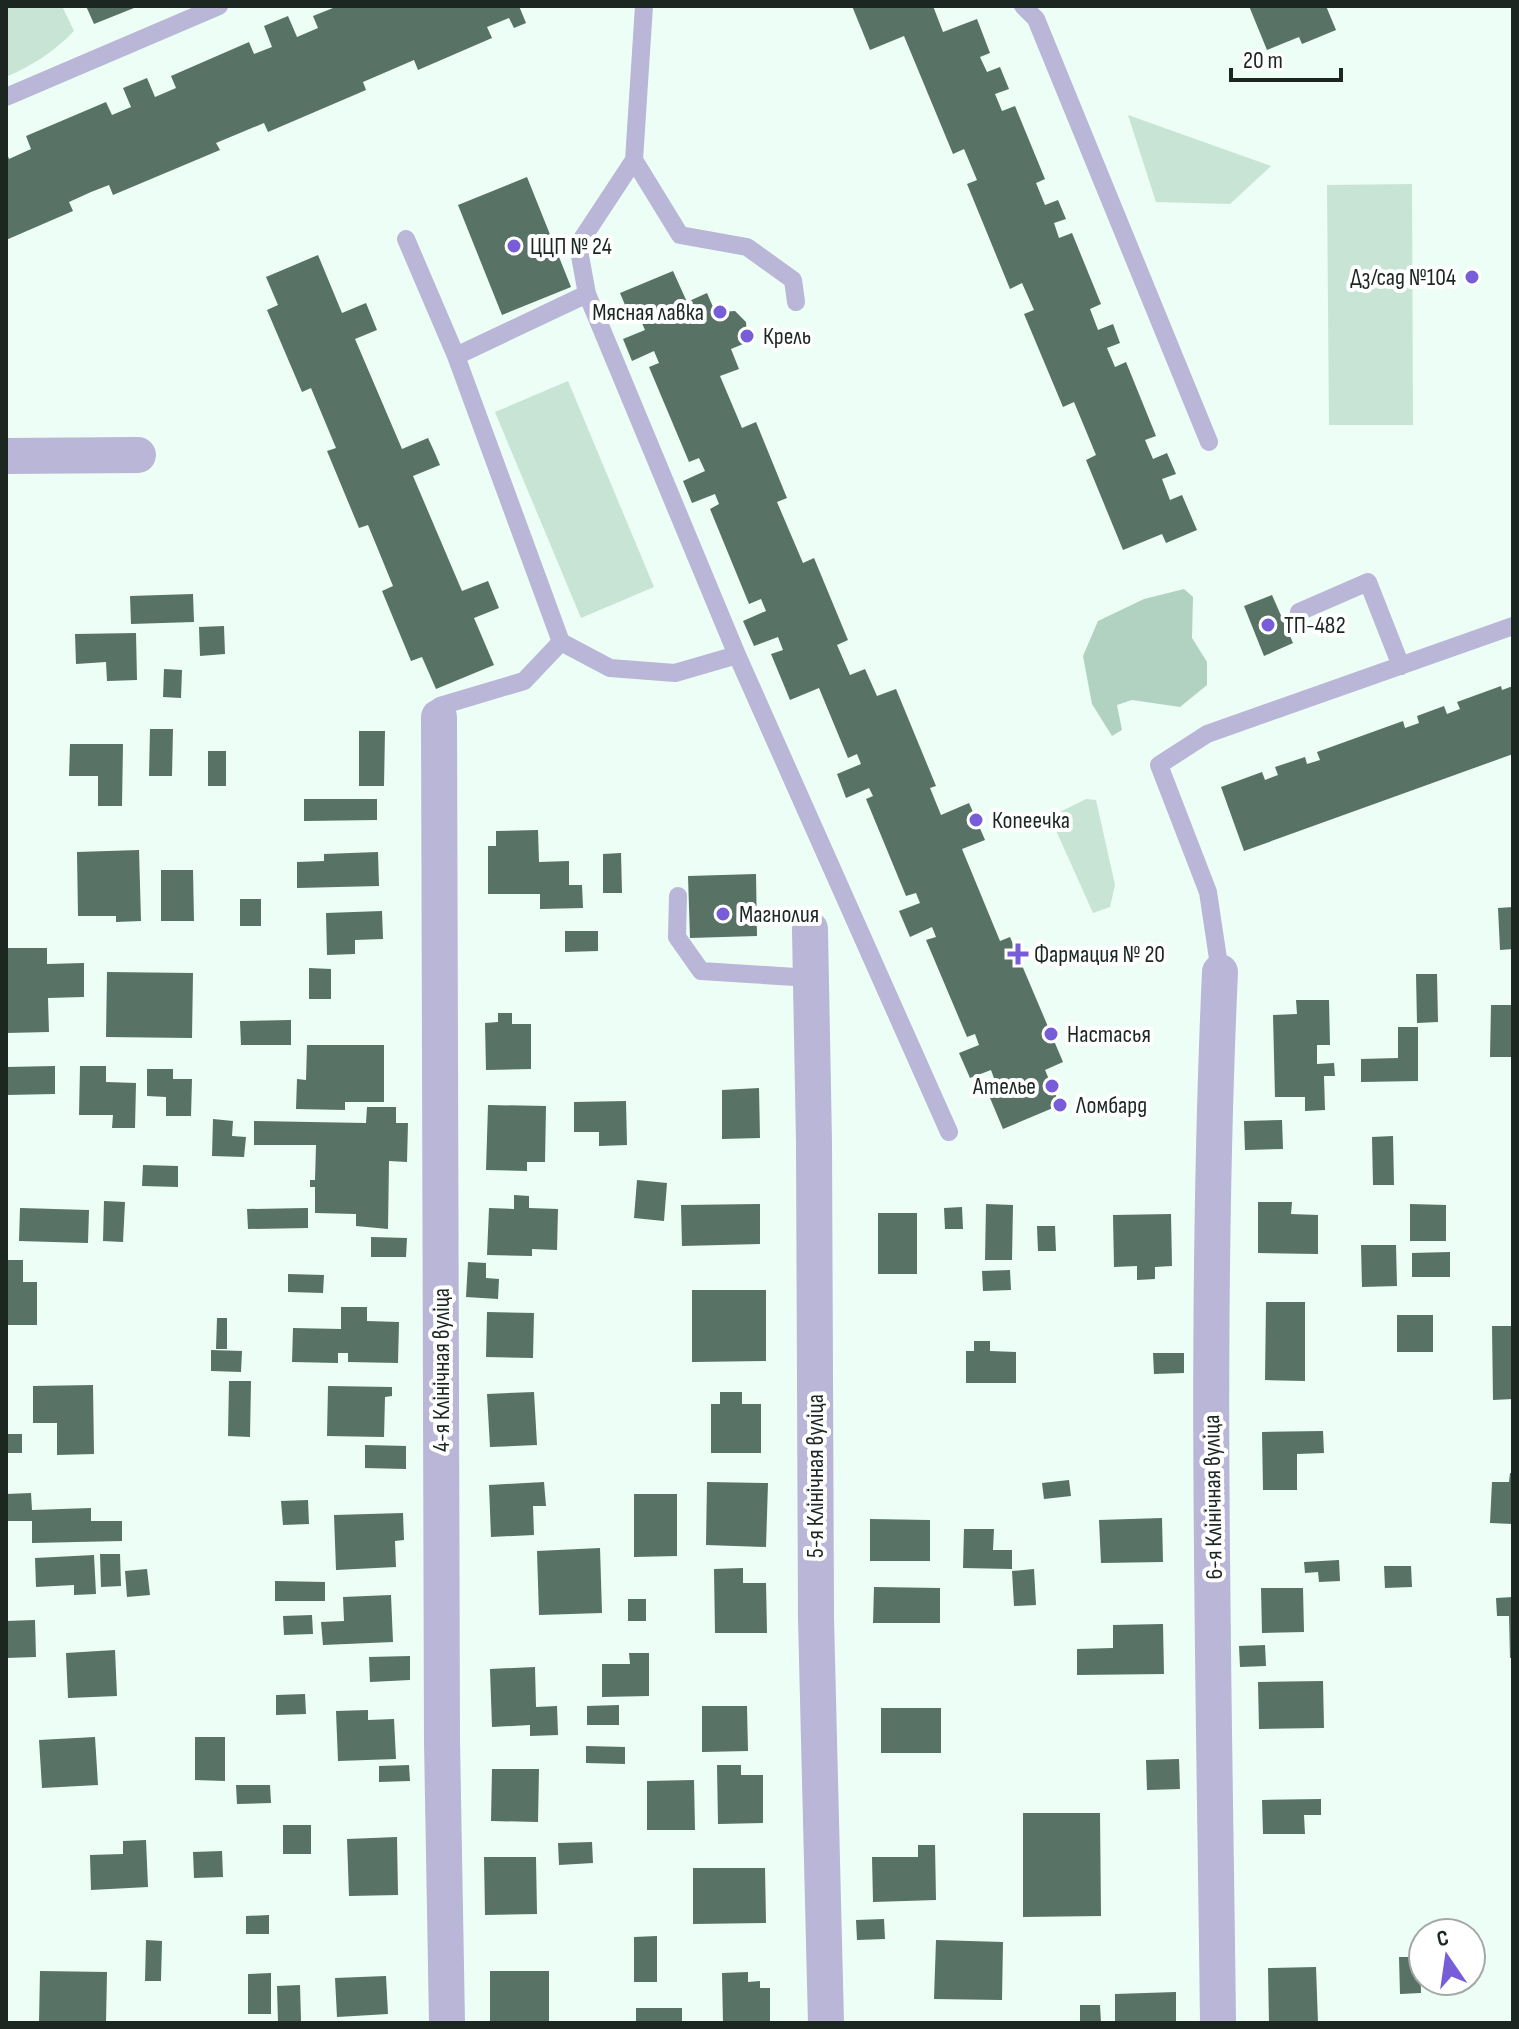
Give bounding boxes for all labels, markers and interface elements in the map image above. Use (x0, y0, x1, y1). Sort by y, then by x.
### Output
scale bar (1231, 32, 1341, 82)
text: 20 m (1243, 46, 1283, 75)
place label: ЦЦП № 24 (530, 232, 612, 261)
marker: ЦЦП № 24 (505, 237, 523, 255)
place label: Дз/сад №104 (1350, 263, 1456, 292)
marker: Дз/сад №104 (1463, 268, 1481, 286)
place label: Мясная лавка (592, 298, 704, 327)
marker: Мясная лавка (711, 303, 729, 321)
place label: Крель (763, 322, 811, 351)
marker: Крель (738, 327, 756, 345)
place label: ТП-482 (1284, 611, 1346, 640)
marker: ТП-482 (1259, 616, 1277, 634)
place label: Копеечка (992, 806, 1070, 835)
marker: Копеечка (967, 811, 985, 829)
place label: Магнолия (739, 900, 819, 929)
marker: Магнолия (714, 905, 732, 923)
place label: Фармация № 20 (1034, 940, 1165, 969)
marker: Фармация № 20 (1009, 945, 1027, 963)
place label: Настасья (1067, 1020, 1151, 1049)
marker: Настасья (1042, 1025, 1060, 1043)
place label: Ателье (972, 1072, 1036, 1101)
marker: Ателье (1043, 1077, 1061, 1095)
place label: Ломбард (1075, 1091, 1147, 1120)
marker: Ломбард (1051, 1096, 1069, 1114)
street label: 4-я Клінічная вуліца (427, 1288, 456, 1452)
street label: 5-я Клінічная вуліца (801, 1394, 830, 1558)
street label: 6-я Клінічная вуліца (1197, 1414, 1229, 1580)
north arrow (1407, 1917, 1487, 1997)
text: С (1434, 1925, 1451, 1953)

